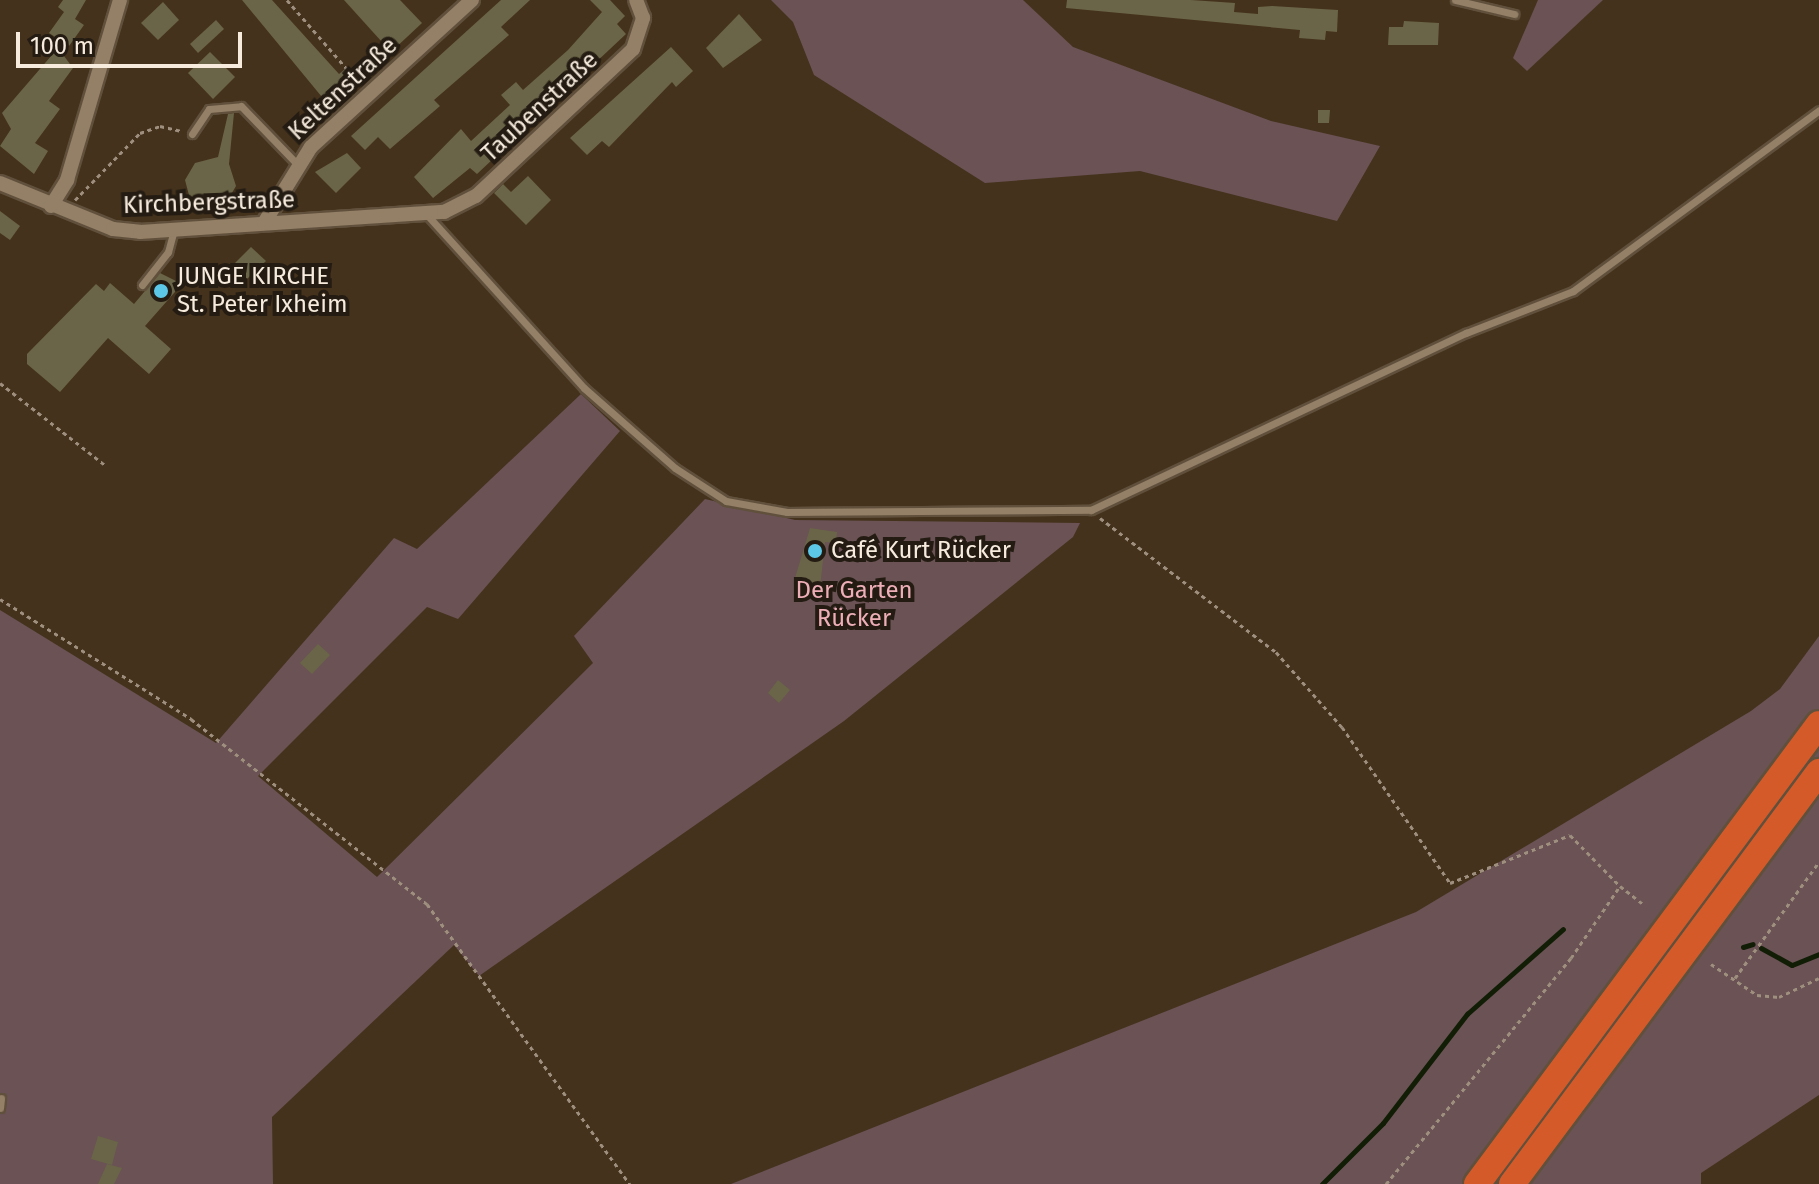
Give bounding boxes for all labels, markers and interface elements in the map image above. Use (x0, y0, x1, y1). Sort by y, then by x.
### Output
scale bar (20, 16, 246, 66)
street label: Keltenstraße (283, 31, 403, 147)
text: 100 m (30, 32, 94, 60)
street label: Taubenstraße (476, 46, 604, 168)
street label: Kirchbergstraße (122, 186, 296, 220)
place label: JUNGE KIRCHE St. Peter Ixheim (177, 263, 347, 319)
marker: JUNGE KIRCHE St. Peter Ixheim (152, 282, 170, 300)
place label: Café Kurt Rücker (831, 537, 1011, 565)
marker: Café Kurt Rücker (806, 542, 824, 560)
park label: Der Garten Rücker (795, 577, 913, 633)

